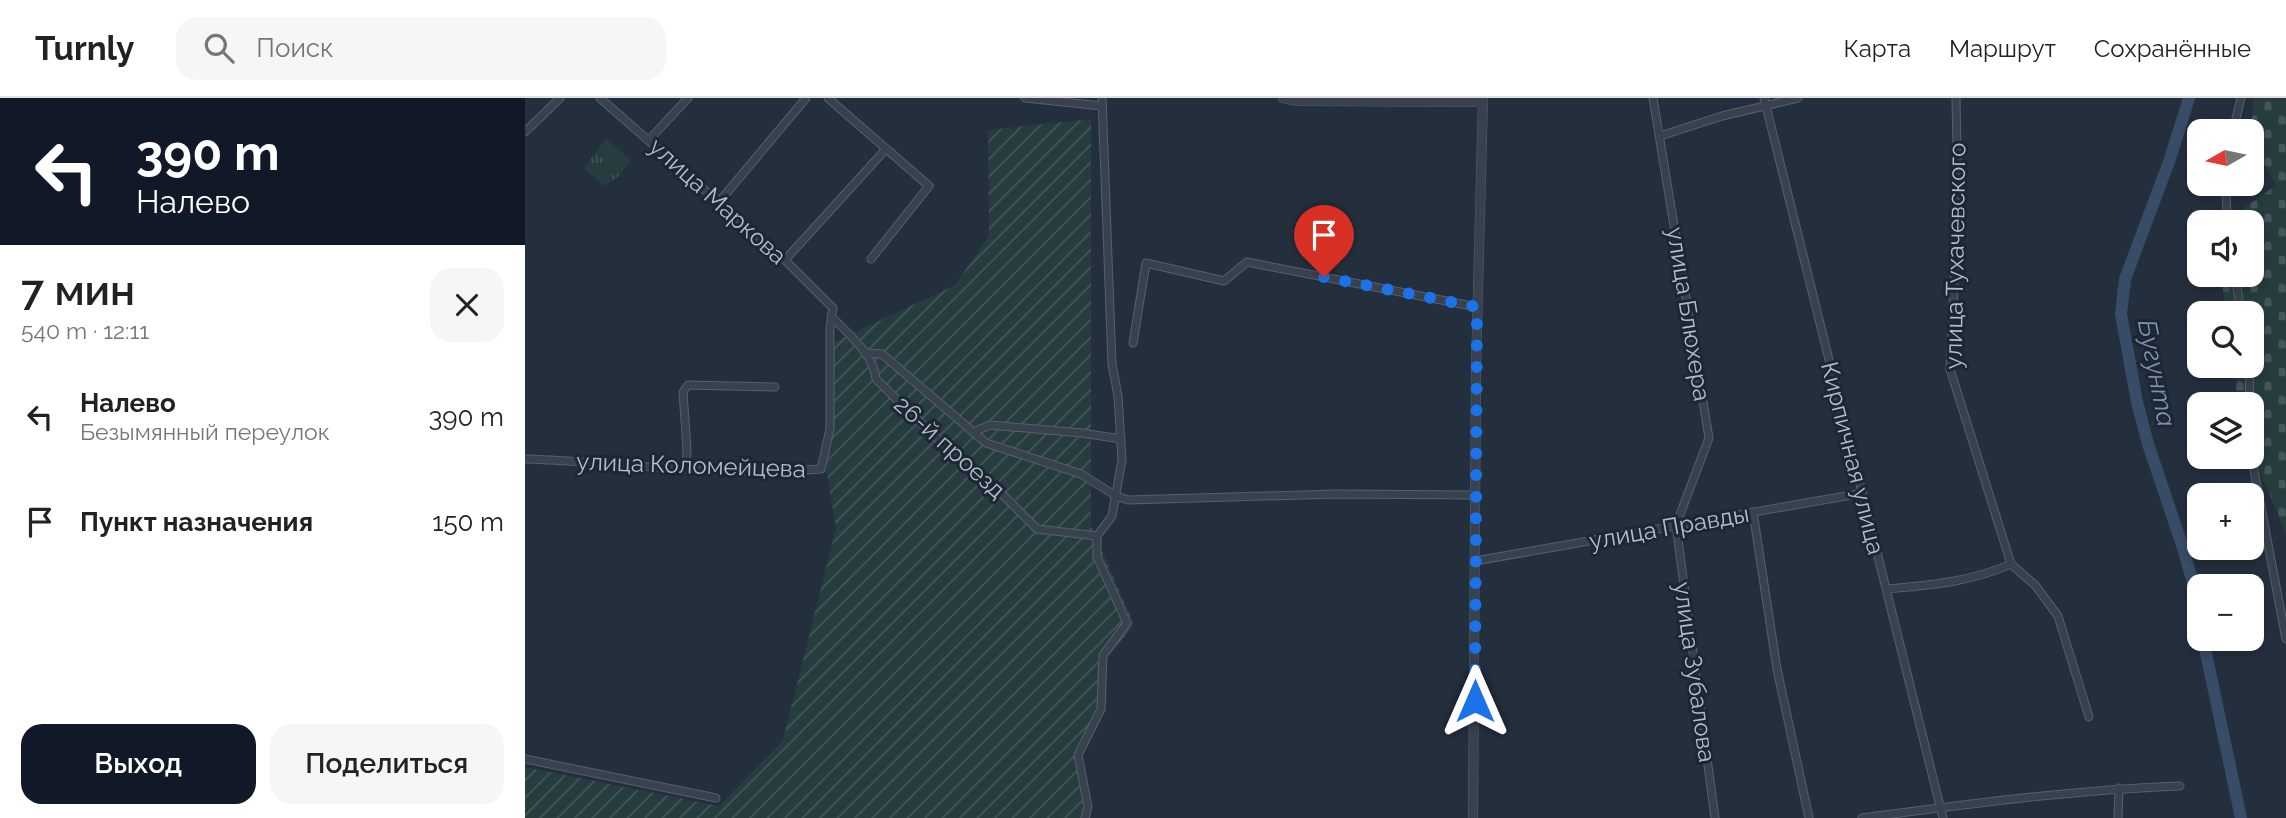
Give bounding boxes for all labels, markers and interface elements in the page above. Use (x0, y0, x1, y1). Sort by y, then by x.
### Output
search box (176, 17, 666, 80)
text: Turnly (35, 29, 134, 68)
icon: search (200, 29, 238, 67)
text: Поиск (256, 33, 334, 63)
text: Карта (1843, 34, 1911, 63)
text: Маршрут (1949, 34, 2056, 63)
text: Сохранённые (2094, 34, 2251, 63)
north arrow (2187, 119, 2265, 196)
map controls (2187, 119, 2264, 651)
text: 390 m (136, 124, 280, 181)
icon: left (21, 126, 112, 217)
street label: улица Маркова (643, 132, 793, 270)
street label: улица Тухачевского (1939, 142, 1971, 370)
text: Налево (136, 183, 250, 220)
pin (1294, 205, 1354, 277)
button: sound (2187, 210, 2264, 287)
icon: arrive (1305, 216, 1343, 254)
street label: улица Блюхера (1661, 225, 1717, 403)
text: 7 мин (21, 266, 135, 315)
button: close (430, 268, 504, 342)
button: search (2187, 301, 2264, 378)
text: 540 m · 12:11 (21, 317, 149, 344)
water label: Бугунта (2132, 317, 2182, 429)
street label: Кирпичная улица (1815, 359, 1891, 557)
text: Налево (80, 388, 176, 418)
street label: 26-й проезд (889, 390, 1011, 504)
button: layers (2187, 392, 2264, 469)
icon: left (21, 398, 59, 436)
text: 390 m (428, 402, 504, 432)
text: Безымянный переулок (80, 418, 330, 445)
street label: улица Коломейцева (576, 446, 806, 484)
button: + (2187, 483, 2264, 560)
street label: улица Правды (1587, 499, 1751, 555)
icon: arrive (21, 503, 59, 541)
text: Пункт назначения (80, 507, 313, 537)
text: 150 m (432, 507, 504, 537)
button: − (2187, 574, 2264, 651)
street label: улица Зубалова (1668, 580, 1722, 764)
position arrow (1438, 664, 1512, 738)
button: Выход (21, 724, 256, 804)
button: Поделиться (270, 724, 504, 804)

